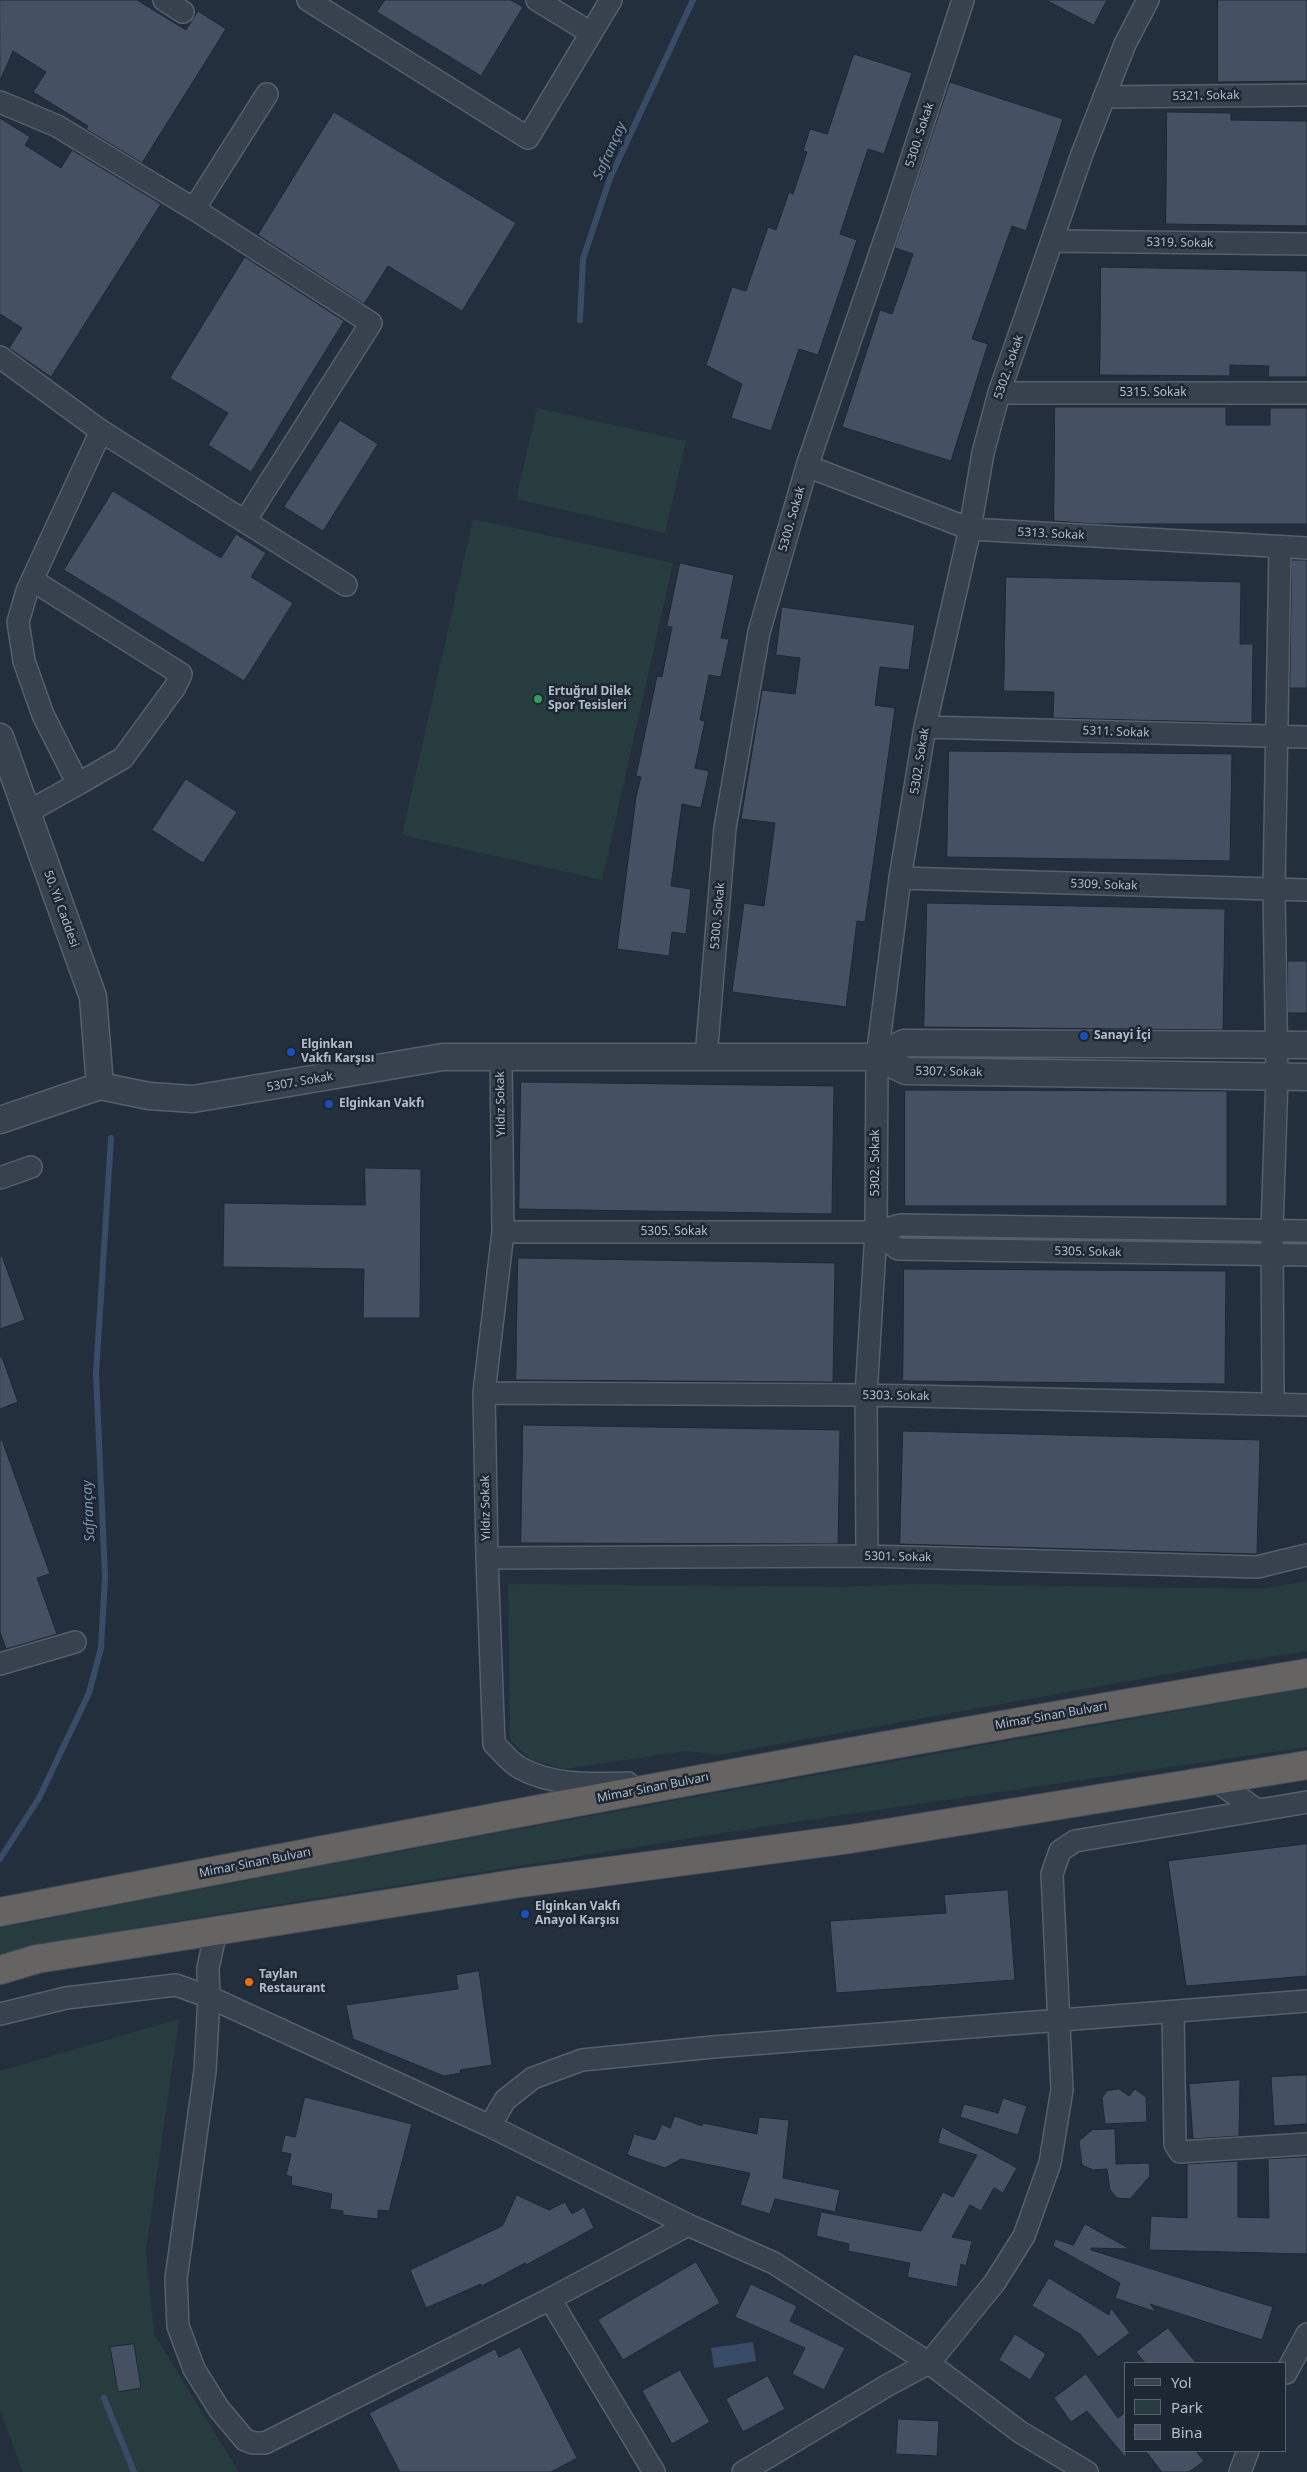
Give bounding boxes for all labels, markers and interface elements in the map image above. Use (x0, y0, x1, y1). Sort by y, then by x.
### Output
street label: 5321. Sokak (1172, 88, 1240, 104)
street label: 5300. Sokak (903, 101, 937, 169)
water label: Safrançay (590, 119, 630, 183)
street label: 5319. Sokak (1146, 235, 1214, 251)
street label: 5302. Sokak (991, 333, 1027, 401)
street label: 5315. Sokak (1119, 386, 1187, 400)
street label: 5300. Sokak (776, 485, 808, 553)
street label: 5313. Sokak (1017, 525, 1085, 543)
place label: Ertuğrul Dilek Spor Tesisleri (548, 685, 631, 713)
marker: Ertuğrul Dilek Spor Tesisleri (532, 693, 544, 705)
street label: 5311. Sokak (1082, 724, 1150, 740)
street label: 5302. Sokak (908, 727, 932, 795)
street label: 50. Yıl Caddesi (40, 869, 82, 949)
street label: 5309. Sokak (1070, 877, 1138, 893)
street label: 5300. Sokak (708, 882, 728, 950)
place label: Sanayi İçi (1094, 1029, 1151, 1043)
marker: Sanayi İçi (1078, 1030, 1090, 1042)
place label: Elginkan Vakfı Karşısı (301, 1038, 374, 1066)
marker: Elginkan Vakfı Karşısı (285, 1046, 297, 1058)
street label: 5307. Sokak (915, 1064, 983, 1080)
street label: 5307. Sokak (266, 1069, 334, 1095)
street label: Yıldız Sokak (493, 1071, 509, 1137)
place label: Elginkan Vakfı (339, 1097, 424, 1111)
marker: Elginkan Vakfı (323, 1098, 335, 1110)
street label: 5302. Sokak (869, 1129, 883, 1197)
street label: 5305. Sokak (640, 1225, 708, 1239)
street label: 5305. Sokak (1054, 1244, 1122, 1260)
street label: 5303. Sokak (862, 1388, 930, 1404)
street label: Yıldız Sokak (478, 1475, 494, 1541)
water label: Safrançay (79, 1480, 99, 1542)
street label: 5301. Sokak (864, 1549, 932, 1565)
street label: Mimar Sinan Bulvarı (994, 1699, 1108, 1733)
street label: Mimar Sinan Bulvarı (596, 1770, 710, 1806)
street label: Mimar Sinan Bulvarı (198, 1845, 312, 1881)
place label: Elginkan Vakfı Anayol Karşısı (535, 1900, 620, 1928)
marker: Elginkan Vakfı Anayol Karşısı (519, 1908, 531, 1920)
place label: Taylan Restaurant (259, 1968, 326, 1996)
marker: Taylan Restaurant (243, 1976, 255, 1988)
legend (1124, 2362, 1287, 2452)
text: Yol (1171, 2372, 1192, 2392)
text: Park (1171, 2397, 1203, 2417)
text: Bina (1171, 2422, 1202, 2442)

